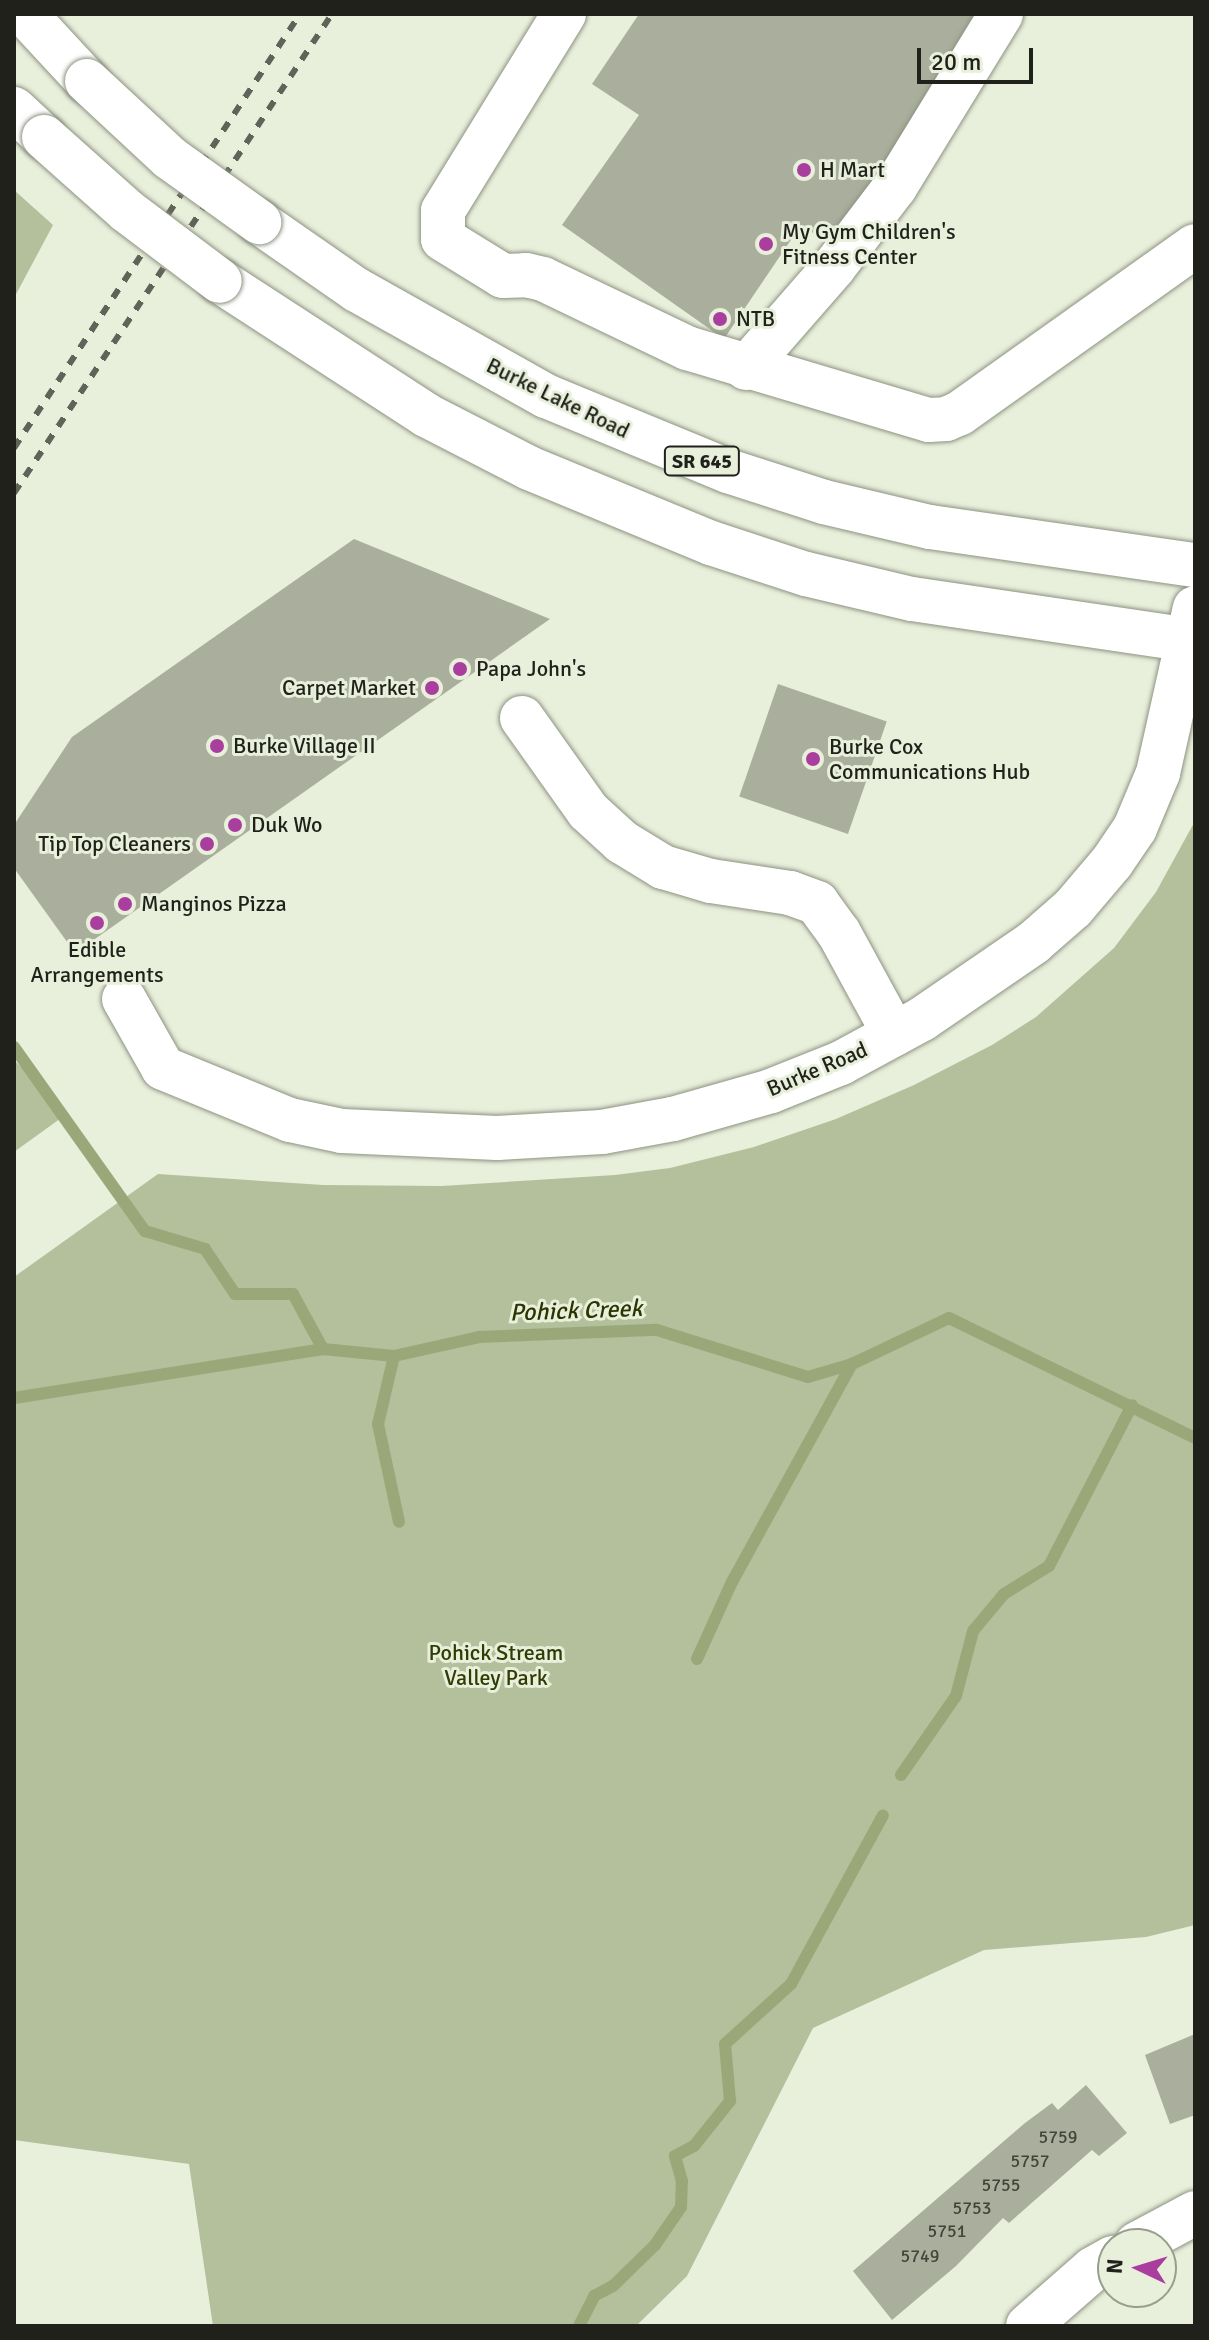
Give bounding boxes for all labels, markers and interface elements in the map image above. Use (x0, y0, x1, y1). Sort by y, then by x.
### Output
scale bar (921, 32, 1037, 82)
text: 20 m (931, 47, 981, 77)
place label: H Mart (820, 157, 885, 183)
marker: H Mart (795, 161, 813, 179)
place label: My Gym Children's Fitness Center (782, 218, 956, 270)
marker: My Gym Children's Fitness Center (757, 235, 775, 253)
place label: NTB (736, 306, 775, 332)
marker: NTB (711, 310, 729, 328)
street label: Burke Lake Road (482, 352, 634, 444)
road number: SR 645 (662, 445, 742, 477)
place label: Papa John's (476, 656, 586, 682)
marker: Papa John's (451, 660, 469, 678)
place label: Carpet Market (282, 675, 416, 701)
marker: Carpet Market (423, 679, 441, 697)
place label: Burke Village II (233, 733, 376, 759)
place label: Burke Cox Communications Hub (829, 733, 1030, 784)
marker: Burke Village II (208, 737, 226, 755)
marker: Burke Cox Communications Hub (804, 750, 822, 768)
place label: Duk Wo (251, 812, 322, 838)
marker: Duk Wo (226, 816, 244, 834)
place label: Tip Top Cleaners (38, 831, 191, 857)
marker: Tip Top Cleaners (198, 835, 216, 853)
place label: Manginos Pizza (141, 891, 287, 917)
marker: Manginos Pizza (116, 895, 134, 913)
marker: Edible Arrangements (88, 914, 106, 932)
place label: Edible Arrangements (30, 936, 164, 988)
street label: Burke Road (763, 1036, 871, 1102)
water label: Pohick Creek (509, 1294, 643, 1328)
park label: Pohick Stream Valley Park (429, 1639, 563, 1690)
house number: 5759 (1039, 2126, 1077, 2148)
house number: 5757 (1011, 2150, 1049, 2172)
house number: 5755 (982, 2174, 1020, 2196)
house number: 5753 (953, 2197, 991, 2219)
house number: 5751 (928, 2220, 966, 2242)
north arrow (1097, 2228, 1177, 2308)
house number: 5749 (901, 2245, 939, 2267)
text: N (1101, 2258, 1129, 2275)

